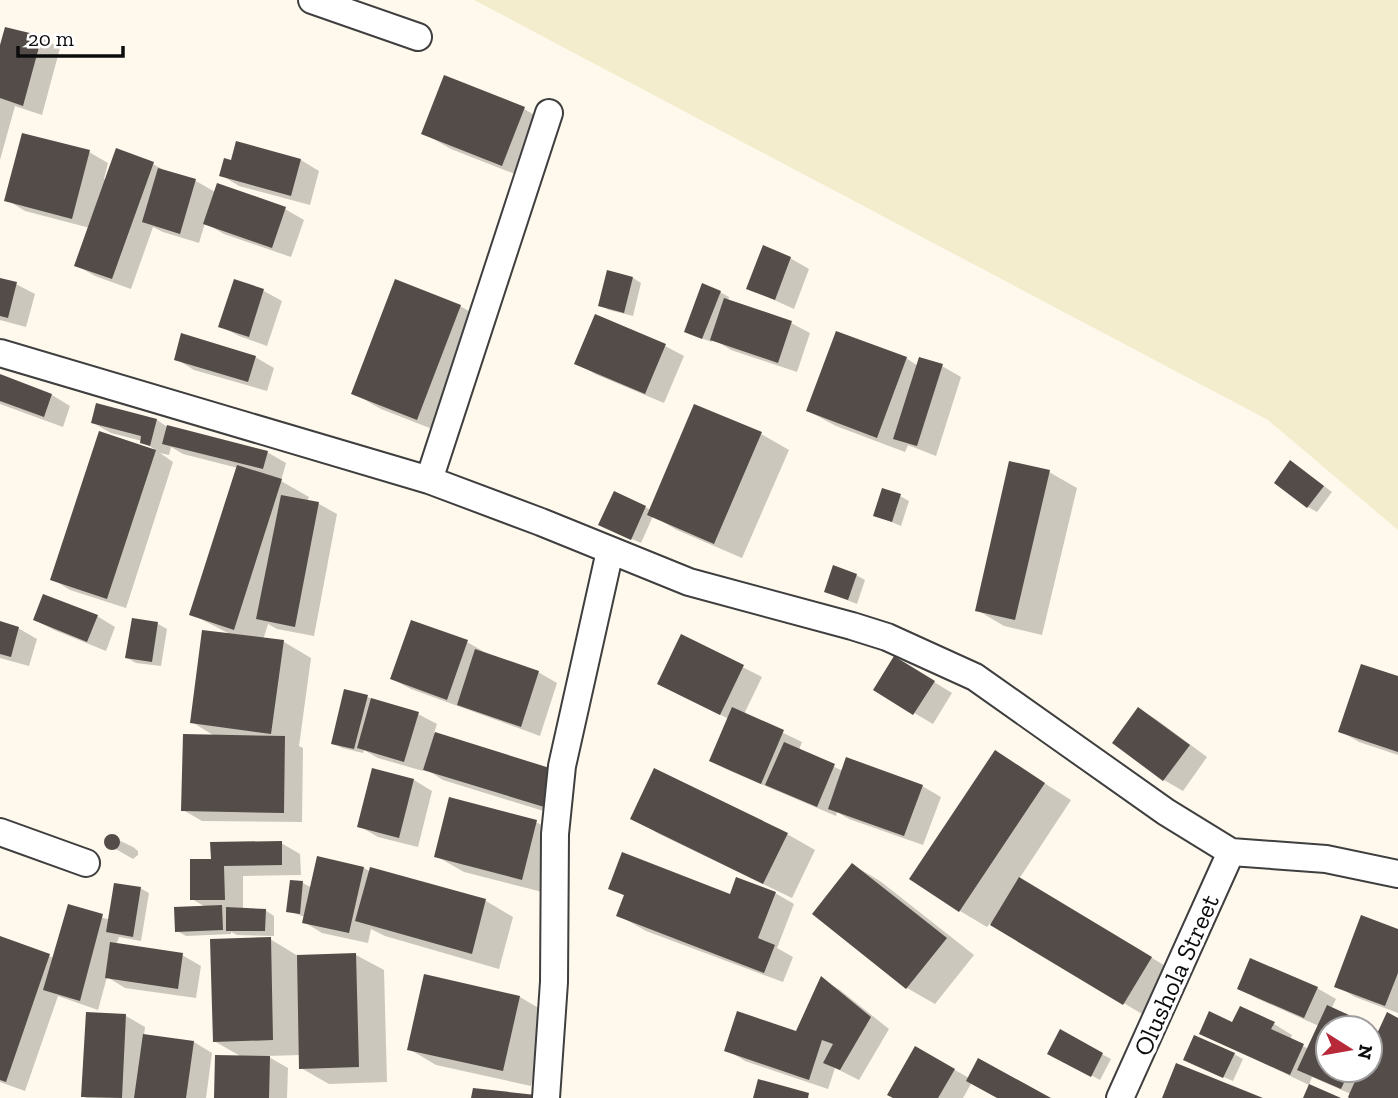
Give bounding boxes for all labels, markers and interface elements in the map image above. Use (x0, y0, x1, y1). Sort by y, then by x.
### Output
scale bar (18, 14, 122, 58)
text: 20 m (28, 26, 74, 51)
street label: Olushola Street (1126, 889, 1226, 1061)
north arrow (1314, 1014, 1384, 1084)
text: N (1353, 1043, 1378, 1061)

